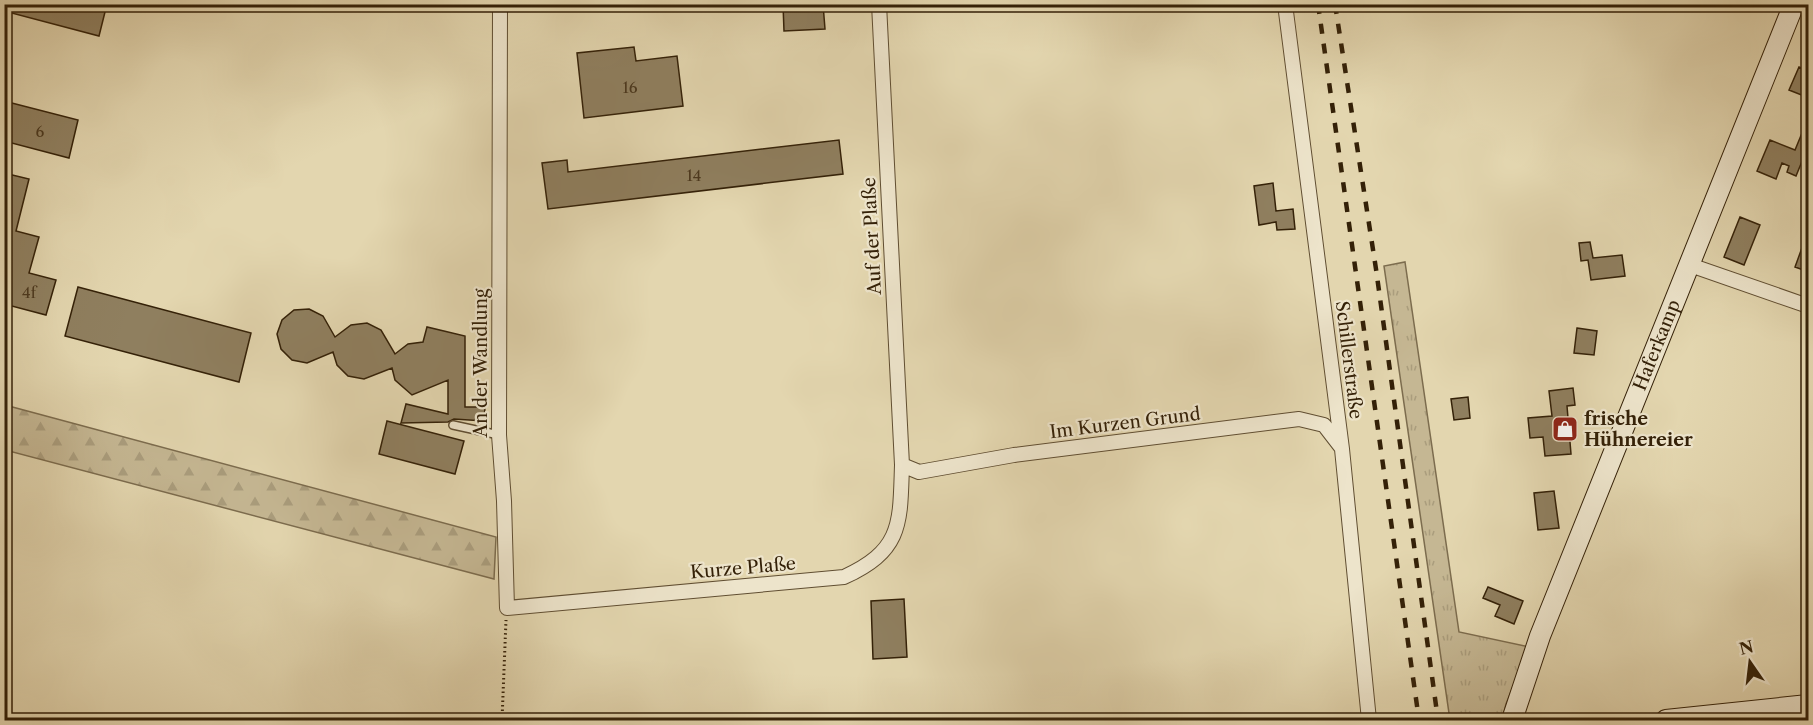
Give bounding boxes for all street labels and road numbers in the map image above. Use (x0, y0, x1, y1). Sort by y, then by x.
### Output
street label: Auf der Plaße (858, 177, 886, 296)
street label: An der Wandlung (470, 288, 492, 438)
street label: Haferkamp (1629, 296, 1685, 394)
street label: Schillerstraße (1331, 300, 1367, 420)
street label: Im Kurzen Grund (1048, 403, 1202, 443)
street label: Kurze Plaße (689, 552, 797, 584)

